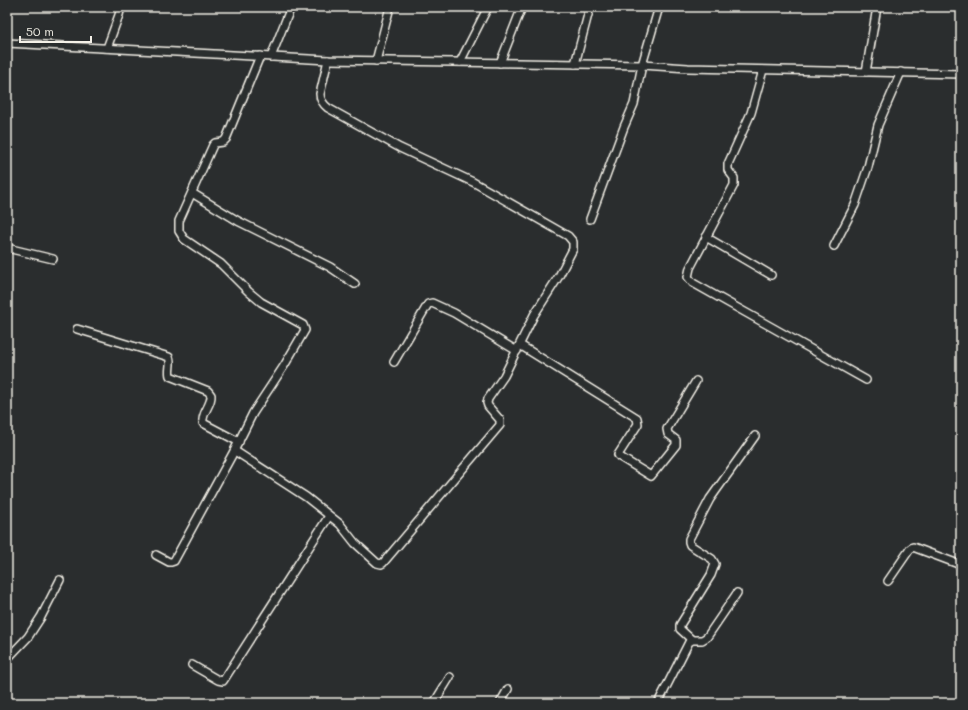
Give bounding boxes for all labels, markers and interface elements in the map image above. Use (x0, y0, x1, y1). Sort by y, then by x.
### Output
scale bar (20, 18, 91, 44)
text: 50 m (26, 23, 54, 39)

